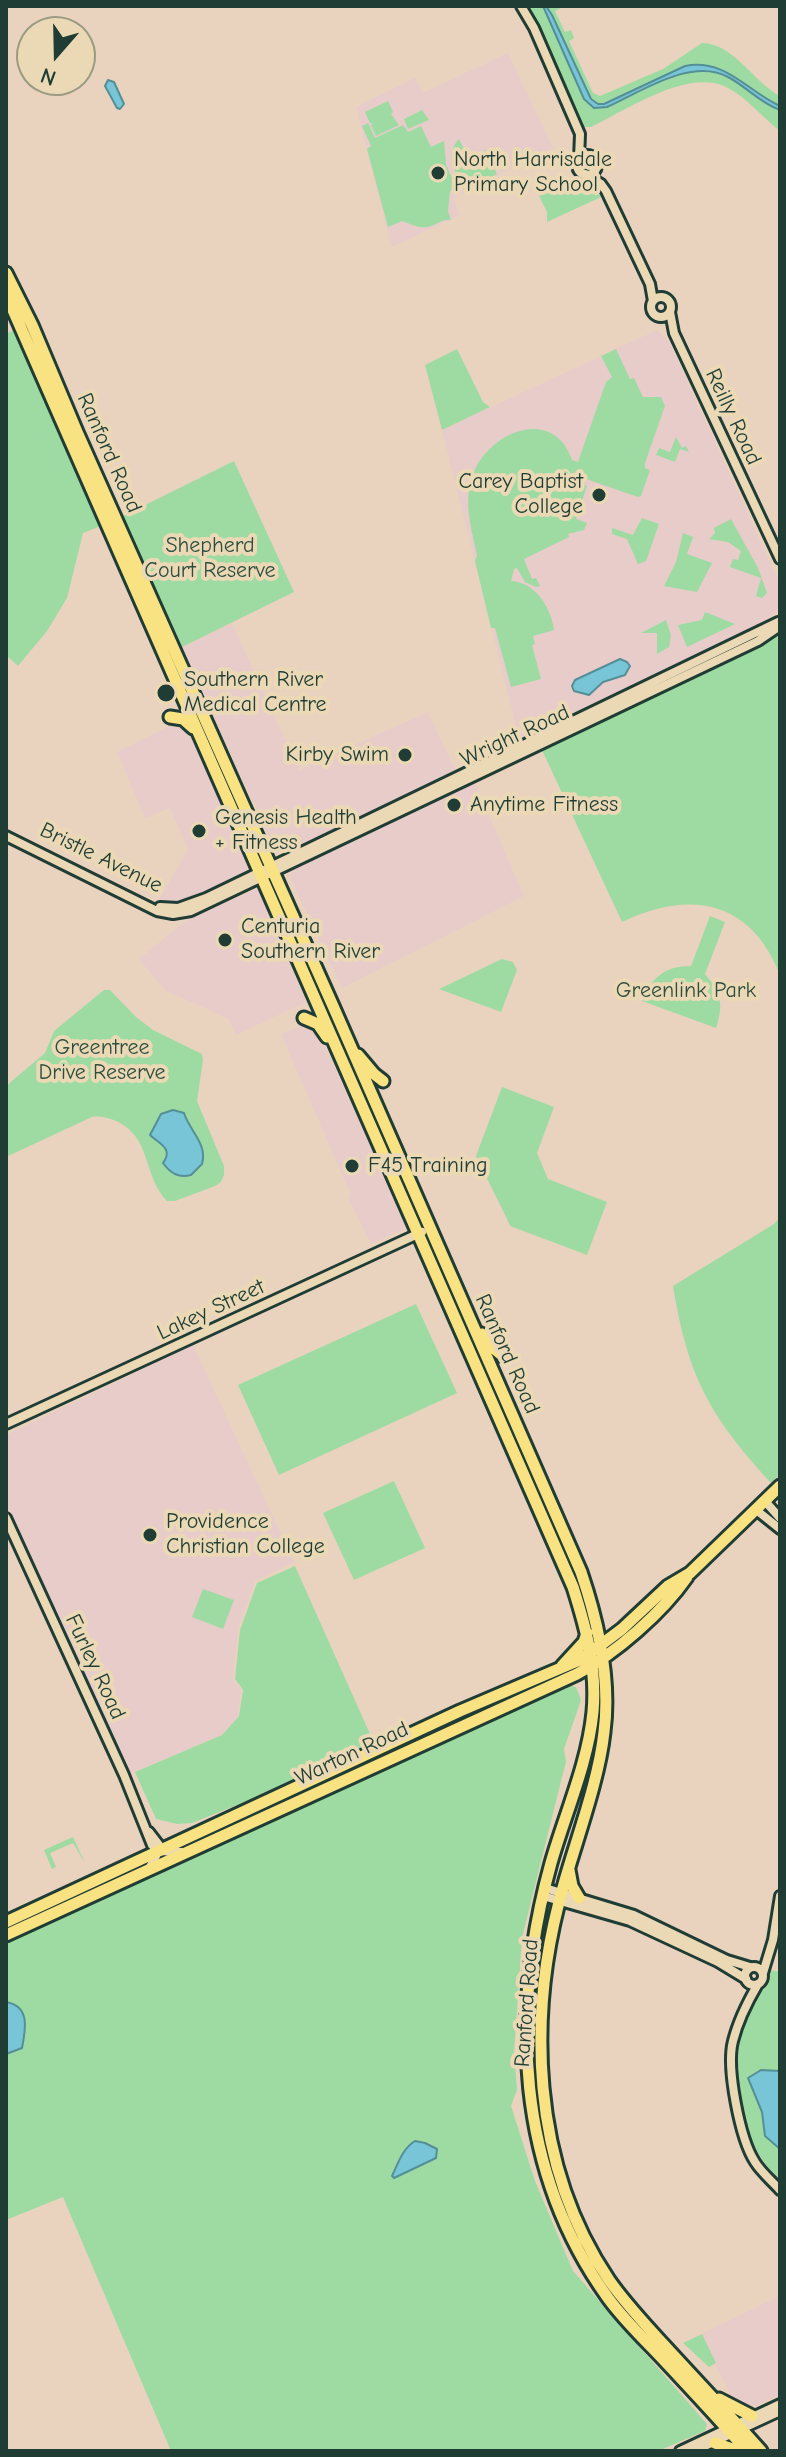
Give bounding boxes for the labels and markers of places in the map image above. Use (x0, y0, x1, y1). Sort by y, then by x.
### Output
place label: North Harrisdale Primary School (454, 147, 612, 198)
marker: North Harrisdale Primary School (429, 164, 447, 182)
place label: Carey Baptist College (458, 469, 583, 520)
marker: Carey Baptist College (590, 486, 608, 504)
place label: Southern River Medical Centre (184, 667, 327, 718)
marker: Southern River Medical Centre (155, 682, 177, 704)
place label: Kirby Swim (286, 742, 389, 768)
marker: Kirby Swim (396, 746, 414, 764)
place label: Anytime Fitness (470, 792, 618, 818)
marker: Anytime Fitness (445, 796, 463, 814)
place label: Genesis Health + Fitness (215, 805, 357, 856)
marker: Genesis Health + Fitness (190, 822, 208, 840)
place label: Centuria Southern River (241, 914, 380, 966)
marker: Centuria Southern River (216, 931, 234, 949)
place label: F45 Training (368, 1153, 488, 1179)
marker: F45 Training (343, 1157, 361, 1175)
place label: Providence Christian College (166, 1509, 325, 1560)
marker: Providence Christian College (141, 1526, 159, 1544)

